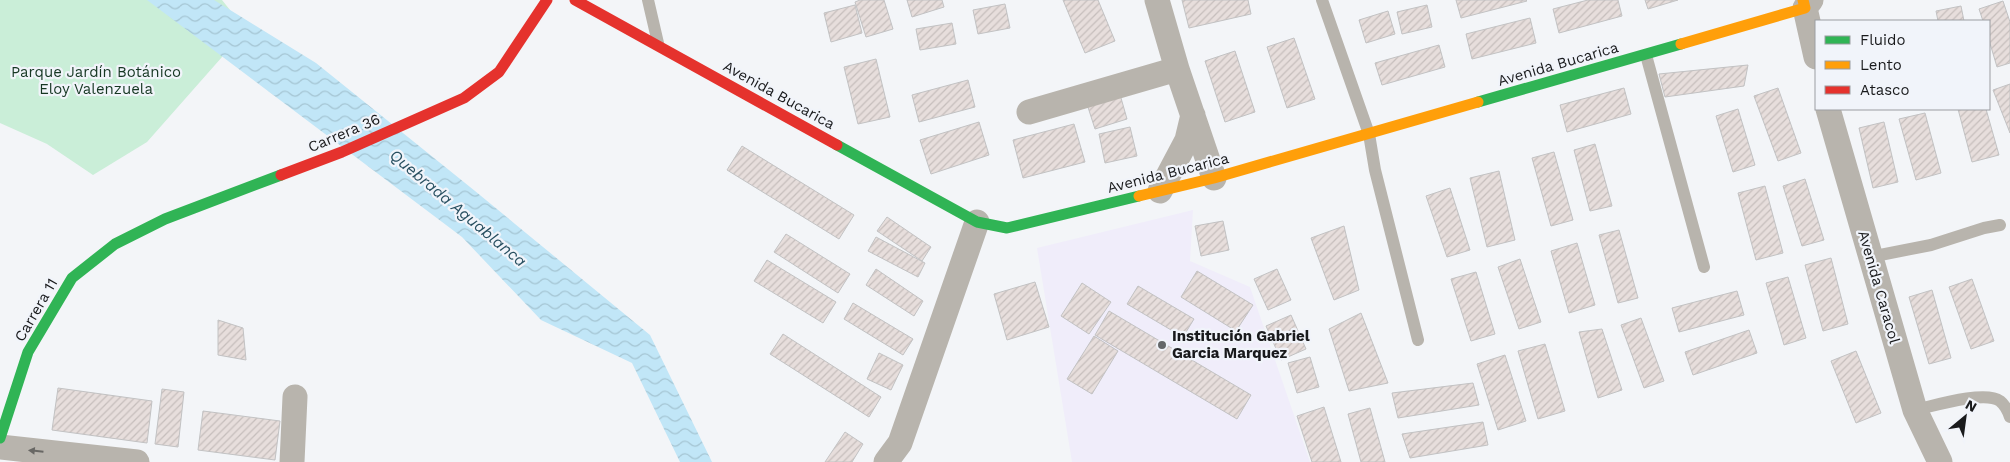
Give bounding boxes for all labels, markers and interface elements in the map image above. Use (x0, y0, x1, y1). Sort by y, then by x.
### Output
legend (1815, 20, 1990, 110)
text: Fluido (1860, 31, 1905, 49)
street label: Avenida Bucarica (1496, 38, 1621, 90)
text: Lento (1860, 56, 1902, 74)
street label: Avenida Bucarica (720, 57, 838, 133)
park label: Parque Jardín Botánico Eloy Valenzuela (11, 63, 181, 98)
text: Atasco (1860, 81, 1909, 99)
street label: Carrera 36 (305, 110, 383, 156)
water label: Quebrada Aguablanca (386, 145, 530, 271)
street label: Avenida Bucarica (1105, 149, 1231, 197)
street label: Avenida Caracol (1854, 228, 1904, 346)
street label: Carrera 11 (11, 275, 61, 345)
place label: Institución Gabriel Garcia Marquez (1172, 327, 1310, 362)
marker: Institución Gabriel Garcia Marquez (1156, 339, 1168, 351)
north arrow (1940, 392, 1990, 442)
text: N (1963, 396, 1980, 415)
one-way arrow (28, 447, 44, 455)

